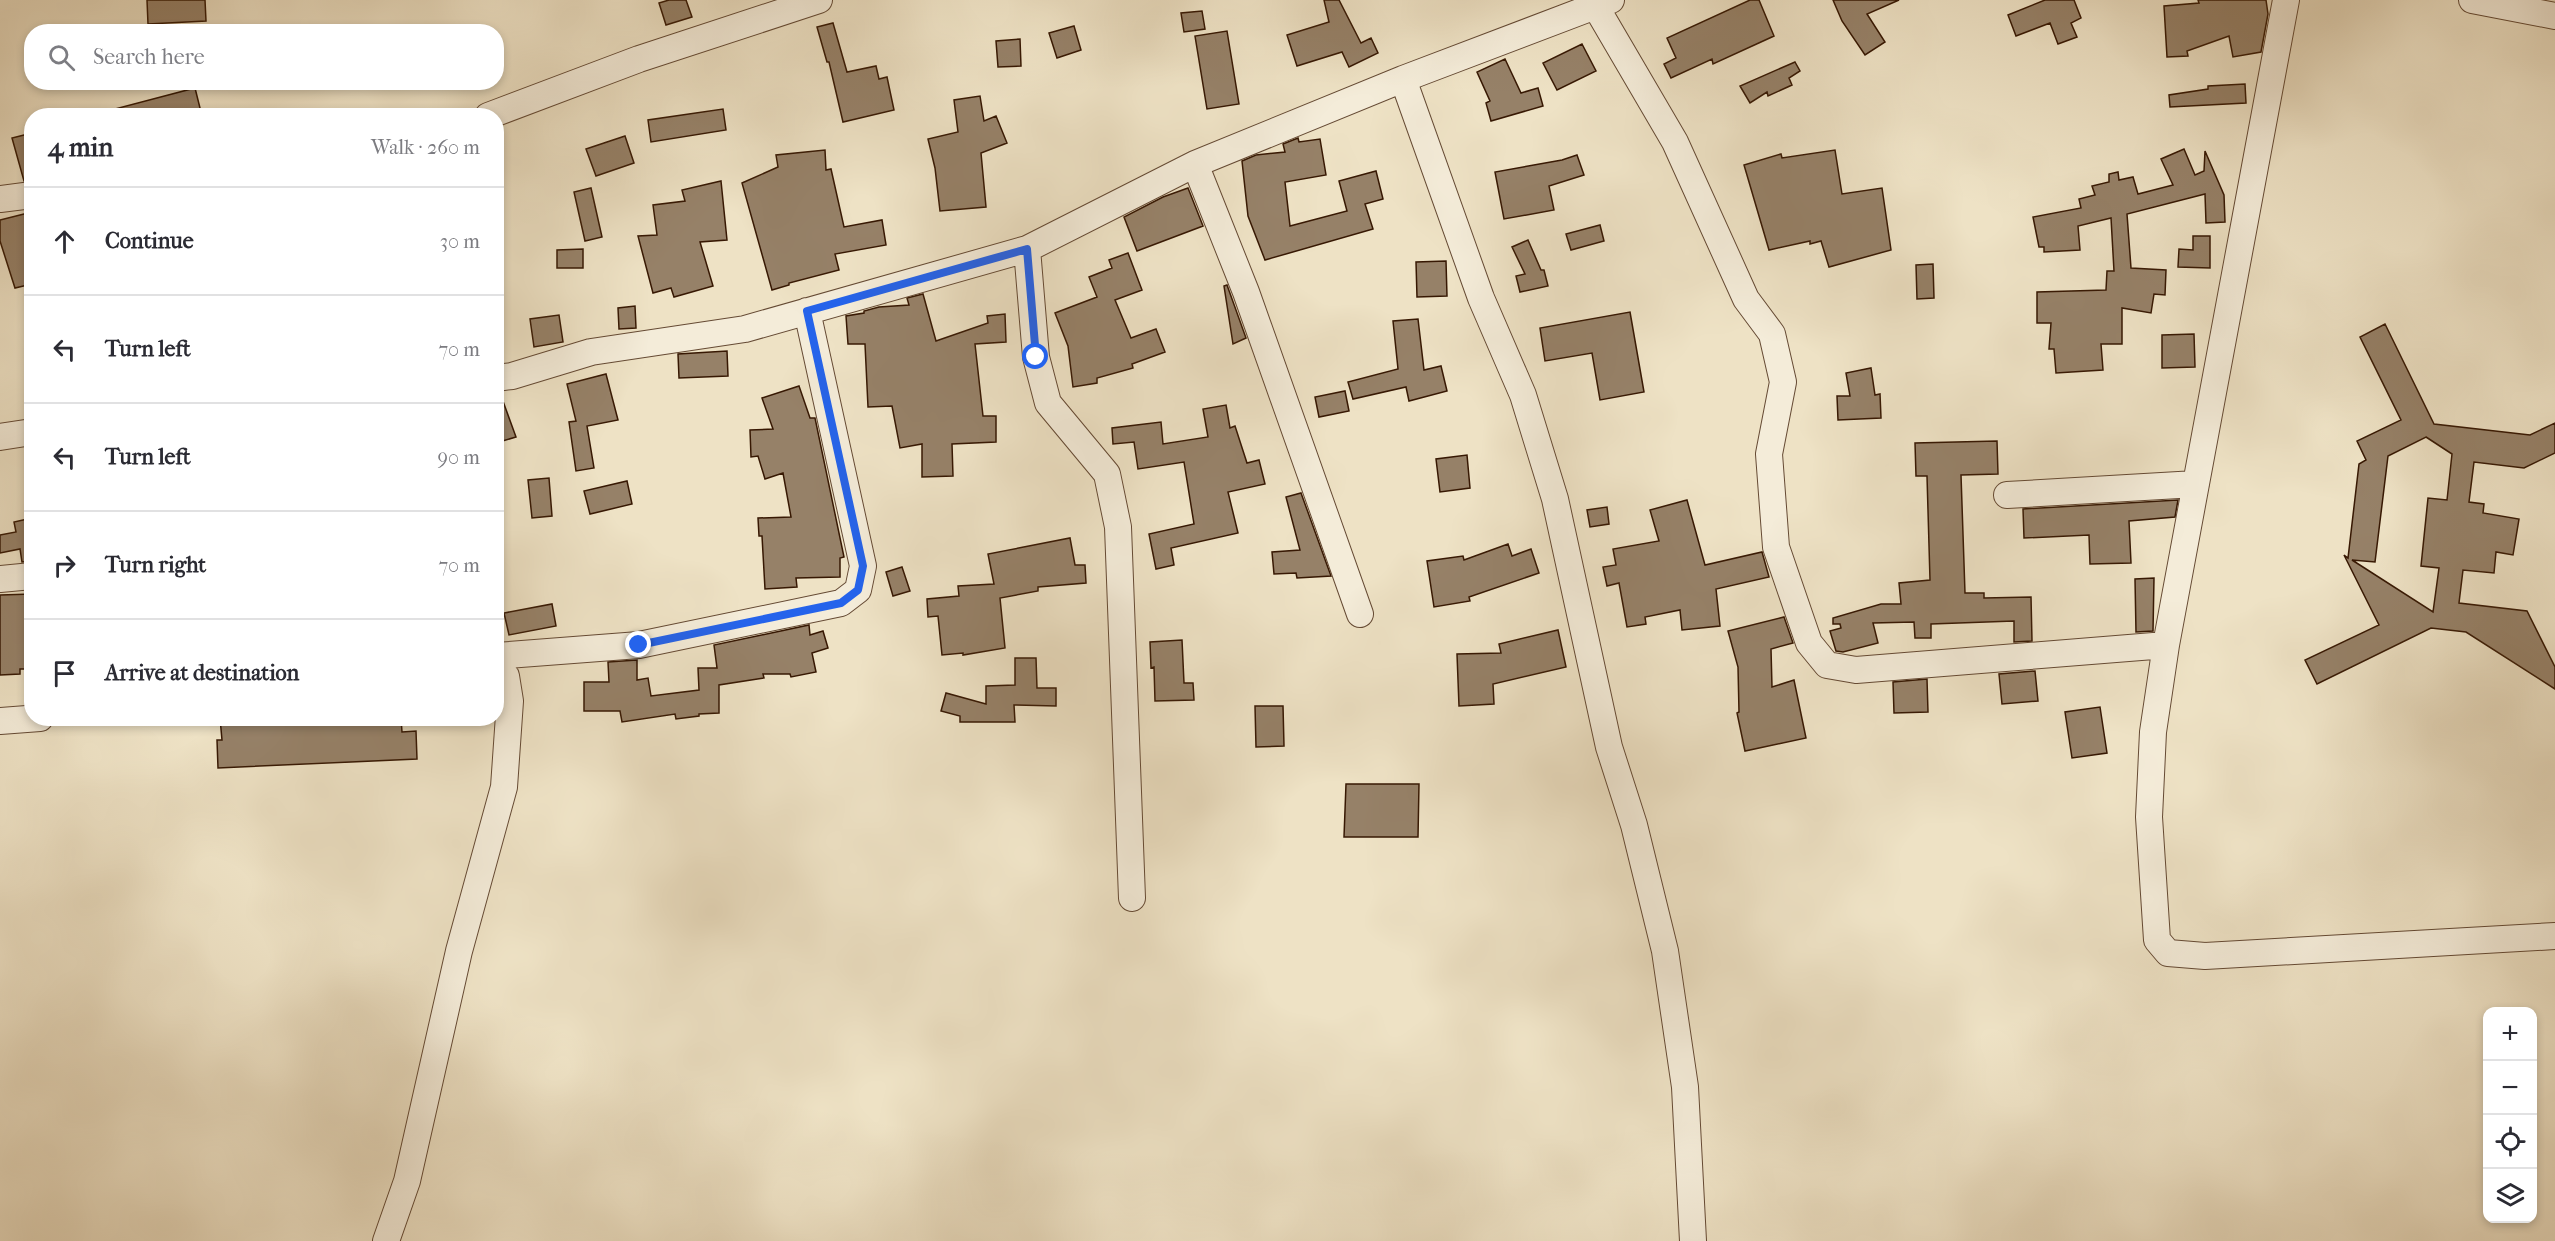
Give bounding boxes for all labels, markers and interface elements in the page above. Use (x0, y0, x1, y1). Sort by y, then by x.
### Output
search box (24, 24, 504, 90)
icon: search (45, 41, 78, 74)
text: Search here (93, 44, 205, 70)
text: 4 min (48, 132, 113, 163)
text: Walk · 260 m (371, 136, 480, 159)
icon: ahead (48, 225, 81, 258)
text: Continue (105, 228, 194, 254)
text: 30 m (440, 230, 480, 253)
icon: left (48, 333, 81, 366)
text: Turn left (105, 336, 191, 362)
text: 70 m (438, 338, 480, 361)
route start (1022, 343, 1048, 369)
icon: left (48, 441, 81, 474)
text: Turn left (105, 444, 191, 470)
text: 90 m (438, 446, 480, 469)
icon: right (48, 549, 81, 582)
text: Turn right (105, 552, 206, 578)
text: 70 m (438, 554, 480, 577)
route end (625, 631, 651, 657)
icon: arrive (48, 657, 81, 690)
text: Arrive at destination (105, 660, 299, 686)
map controls (2483, 1007, 2537, 1223)
button: + (2483, 1007, 2537, 1061)
button: − (2483, 1061, 2537, 1115)
button: locate (2483, 1115, 2537, 1169)
button: layers (2483, 1169, 2537, 1223)

